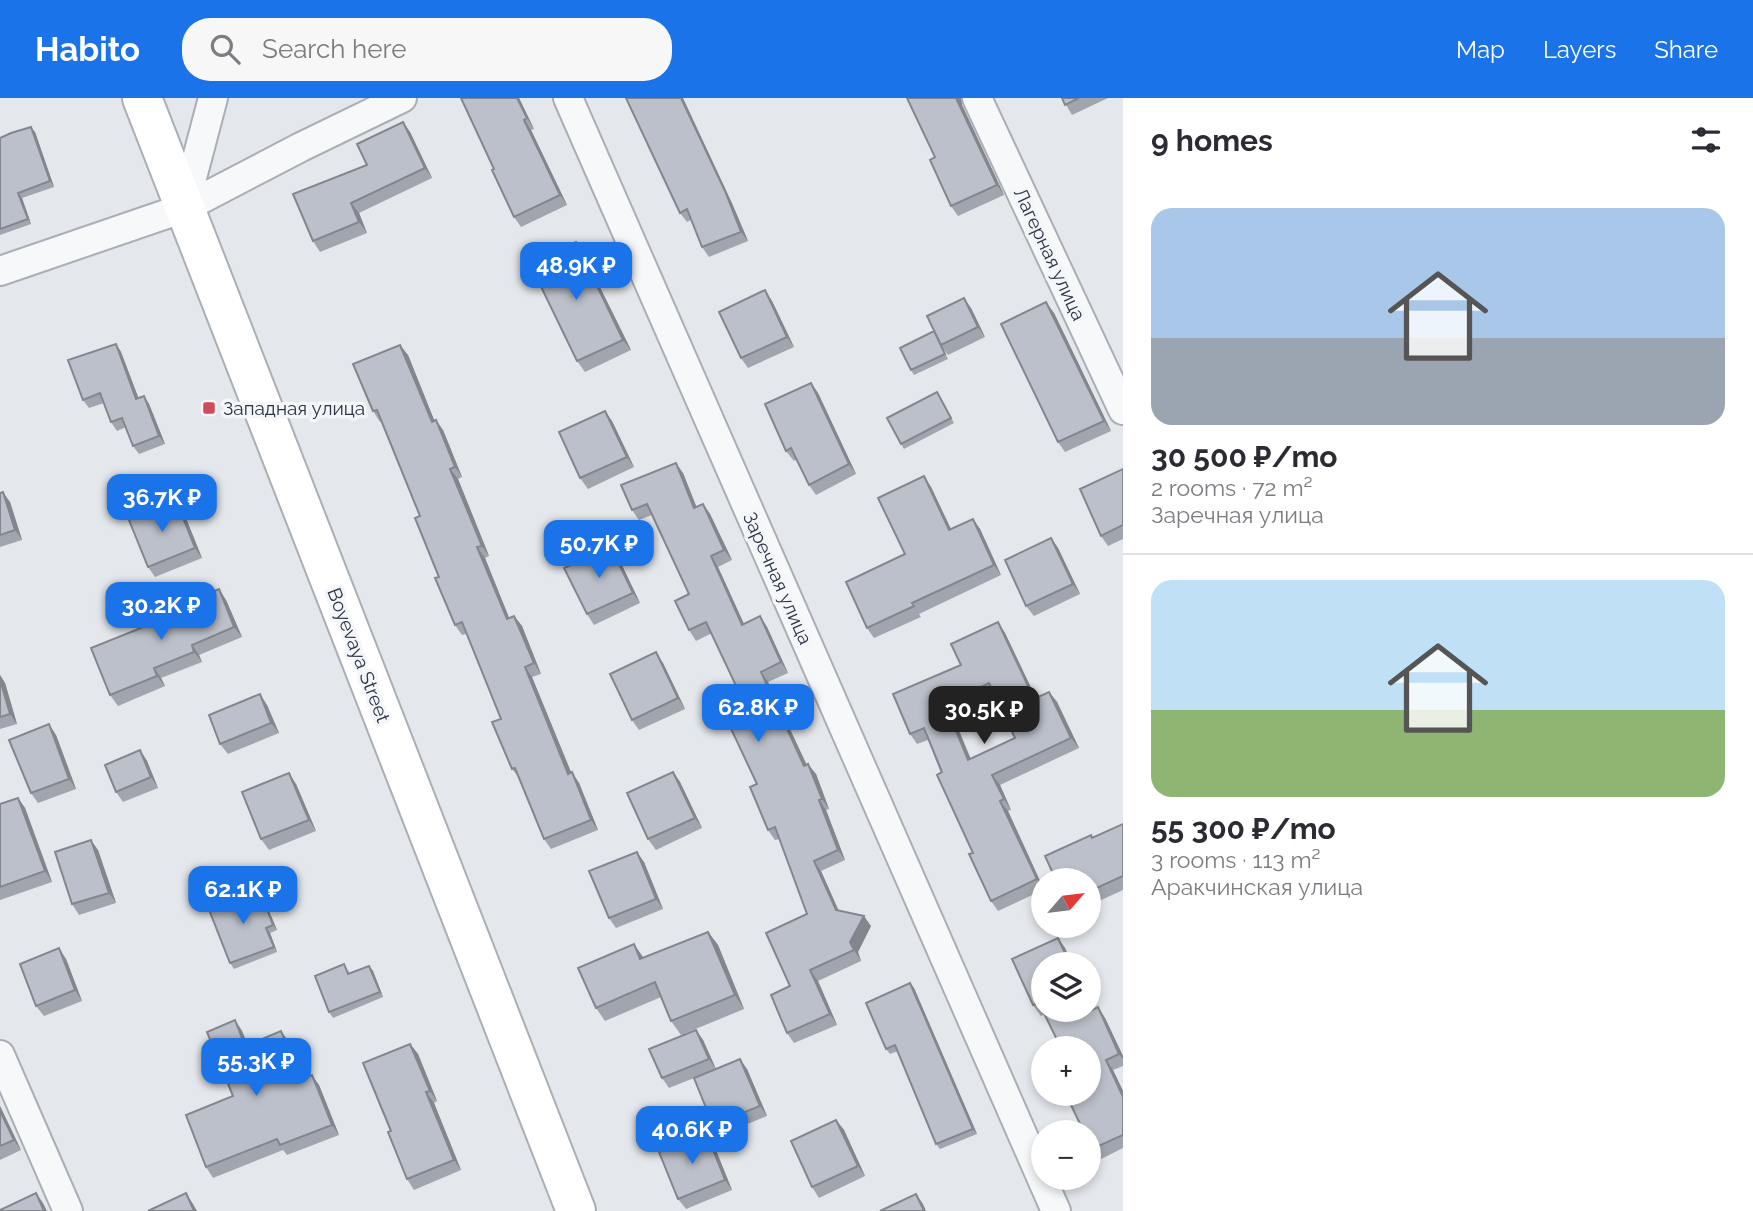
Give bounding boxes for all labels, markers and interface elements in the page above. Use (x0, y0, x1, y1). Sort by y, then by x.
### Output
search box (182, 18, 672, 81)
text: Habito (35, 30, 140, 69)
icon: search (206, 30, 244, 68)
text: Search here (262, 34, 406, 64)
text: Map (1456, 35, 1505, 64)
text: Layers (1543, 35, 1616, 64)
text: Share (1654, 35, 1718, 64)
icon: filters (1687, 121, 1725, 159)
text: 9 homes (1151, 123, 1273, 158)
street label: Лагерная улица (1010, 184, 1090, 324)
pin: 48.9K ₽ (511, 242, 641, 302)
text: 48.9K ₽ (536, 251, 616, 278)
icon: home (1375, 253, 1501, 379)
place label: Западная улица (223, 397, 365, 419)
marker: Западная улица (201, 400, 217, 416)
text: 30 500 ₽/mo (1151, 439, 1338, 474)
pin: 36.7K ₽ (97, 474, 227, 534)
text: 2 rooms · 72 m² (1151, 474, 1312, 501)
text: 36.7K ₽ (123, 483, 201, 510)
text: Заречная улица (1151, 501, 1324, 528)
street label: Заречная улица (739, 508, 817, 648)
pin: 50.7K ₽ (534, 520, 664, 580)
text: 50.7K ₽ (560, 529, 638, 556)
pin: 30.2K ₽ (96, 582, 226, 642)
street label: Boyevaya Street (323, 585, 395, 726)
text: 30.2K ₽ (121, 591, 201, 618)
icon: home (1375, 625, 1501, 751)
pin: 62.8K ₽ (693, 684, 823, 744)
pin: 30.5K ₽ (919, 686, 1049, 746)
text: 62.8K ₽ (718, 693, 798, 720)
text: 30.5K ₽ (945, 695, 1023, 722)
text: 55 300 ₽/mo (1151, 811, 1336, 846)
text: 3 rooms · 113 m² (1151, 846, 1320, 873)
pin: 62.1K ₽ (178, 866, 308, 926)
north arrow (1031, 868, 1101, 938)
map controls (1031, 868, 1101, 1190)
text: Аракчинская улица (1151, 873, 1363, 900)
text: 62.1K ₽ (204, 875, 282, 902)
button: layers (1031, 952, 1101, 1022)
button: + (1031, 1036, 1101, 1106)
pin: 55.3K ₽ (191, 1038, 321, 1098)
text: 55.3K ₽ (217, 1047, 295, 1074)
pin: 40.6K ₽ (627, 1107, 757, 1166)
text: 40.6K ₽ (652, 1115, 732, 1142)
button: − (1031, 1120, 1101, 1190)

